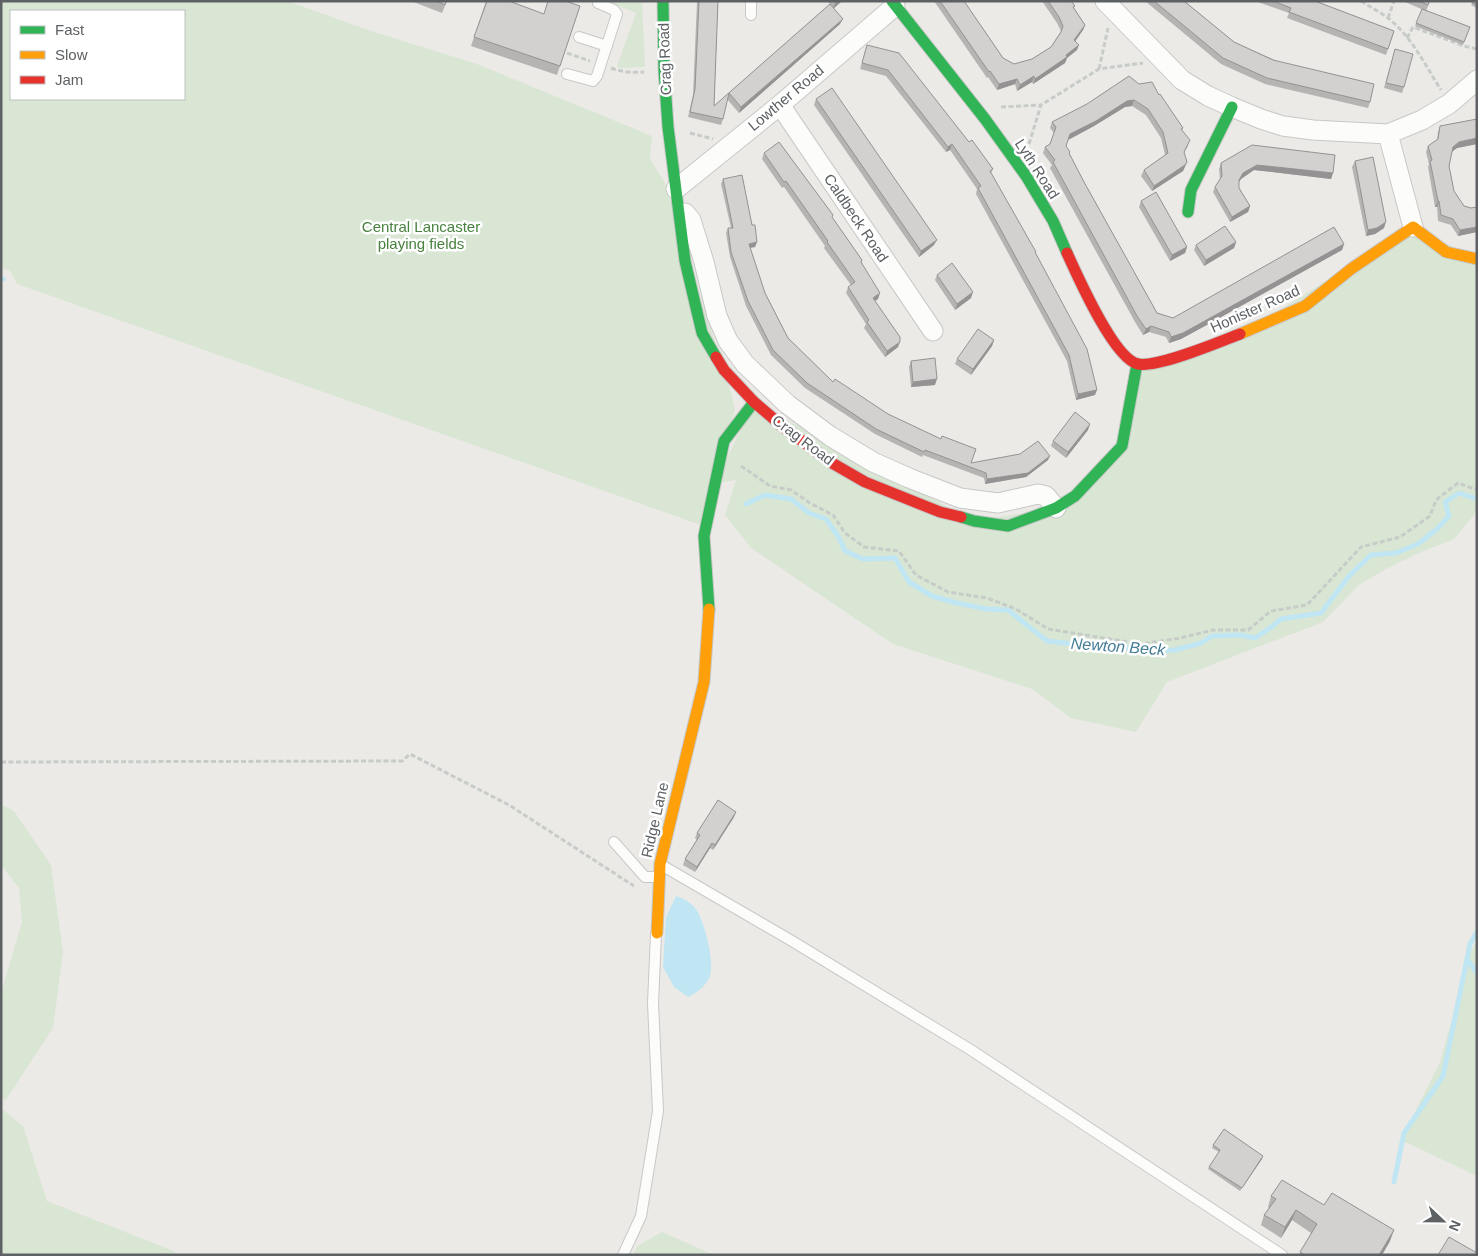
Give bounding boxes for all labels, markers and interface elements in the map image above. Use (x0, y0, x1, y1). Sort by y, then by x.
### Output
legend (10, 10, 185, 100)
text: Fast (55, 21, 85, 38)
street label: Crag Road (655, 22, 674, 96)
text: Slow (55, 46, 88, 63)
street label: Lowther Road (744, 61, 827, 134)
text: Jam (55, 71, 83, 88)
street label: Lyth Road (1012, 136, 1063, 202)
street label: Caldbeck Road (821, 170, 892, 265)
park label: Central Lancaster playing fields (362, 218, 480, 252)
street label: Honister Road (1208, 281, 1302, 336)
street label: Crag Road (769, 411, 837, 468)
water label: Newton Beck (1070, 635, 1167, 658)
street label: Ridge Lane (638, 781, 671, 859)
north arrow (1418, 1196, 1468, 1246)
text: N (1446, 1218, 1464, 1234)

